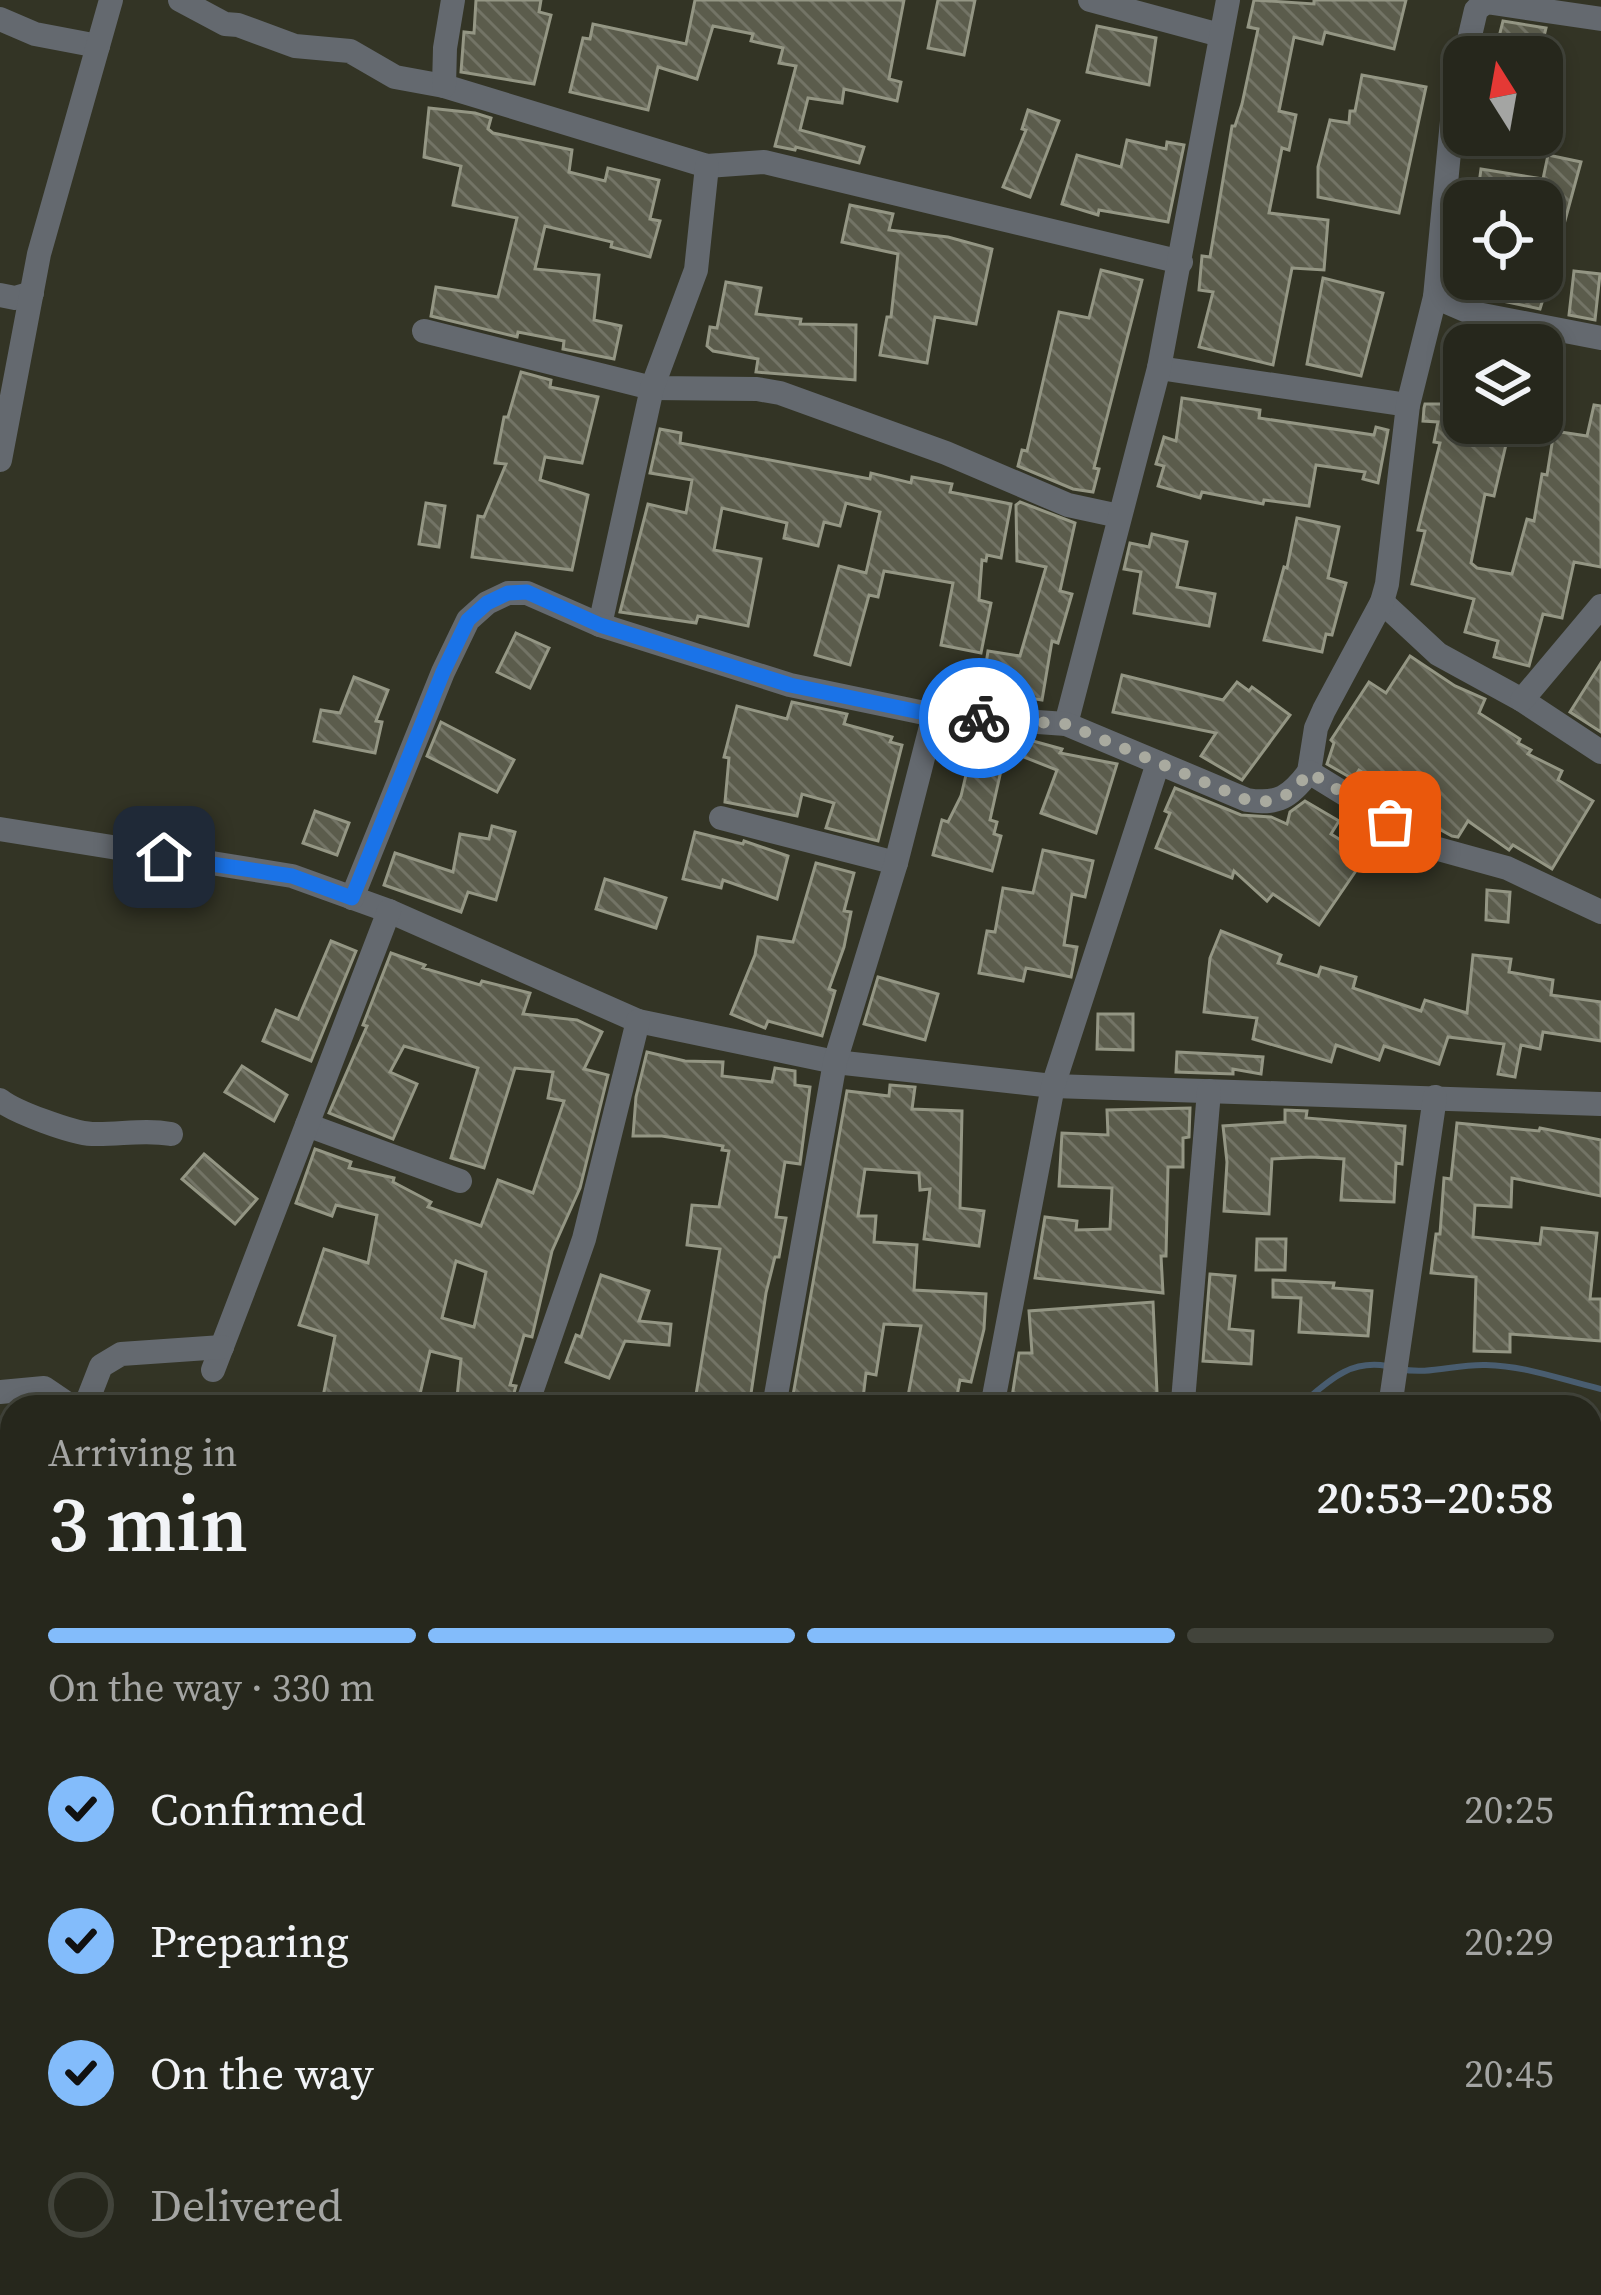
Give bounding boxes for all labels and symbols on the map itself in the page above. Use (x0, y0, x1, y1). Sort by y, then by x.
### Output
north arrow (1443, 36, 1563, 156)
courier (919, 658, 1039, 778)
pin (1339, 771, 1441, 873)
pin (113, 806, 215, 908)

